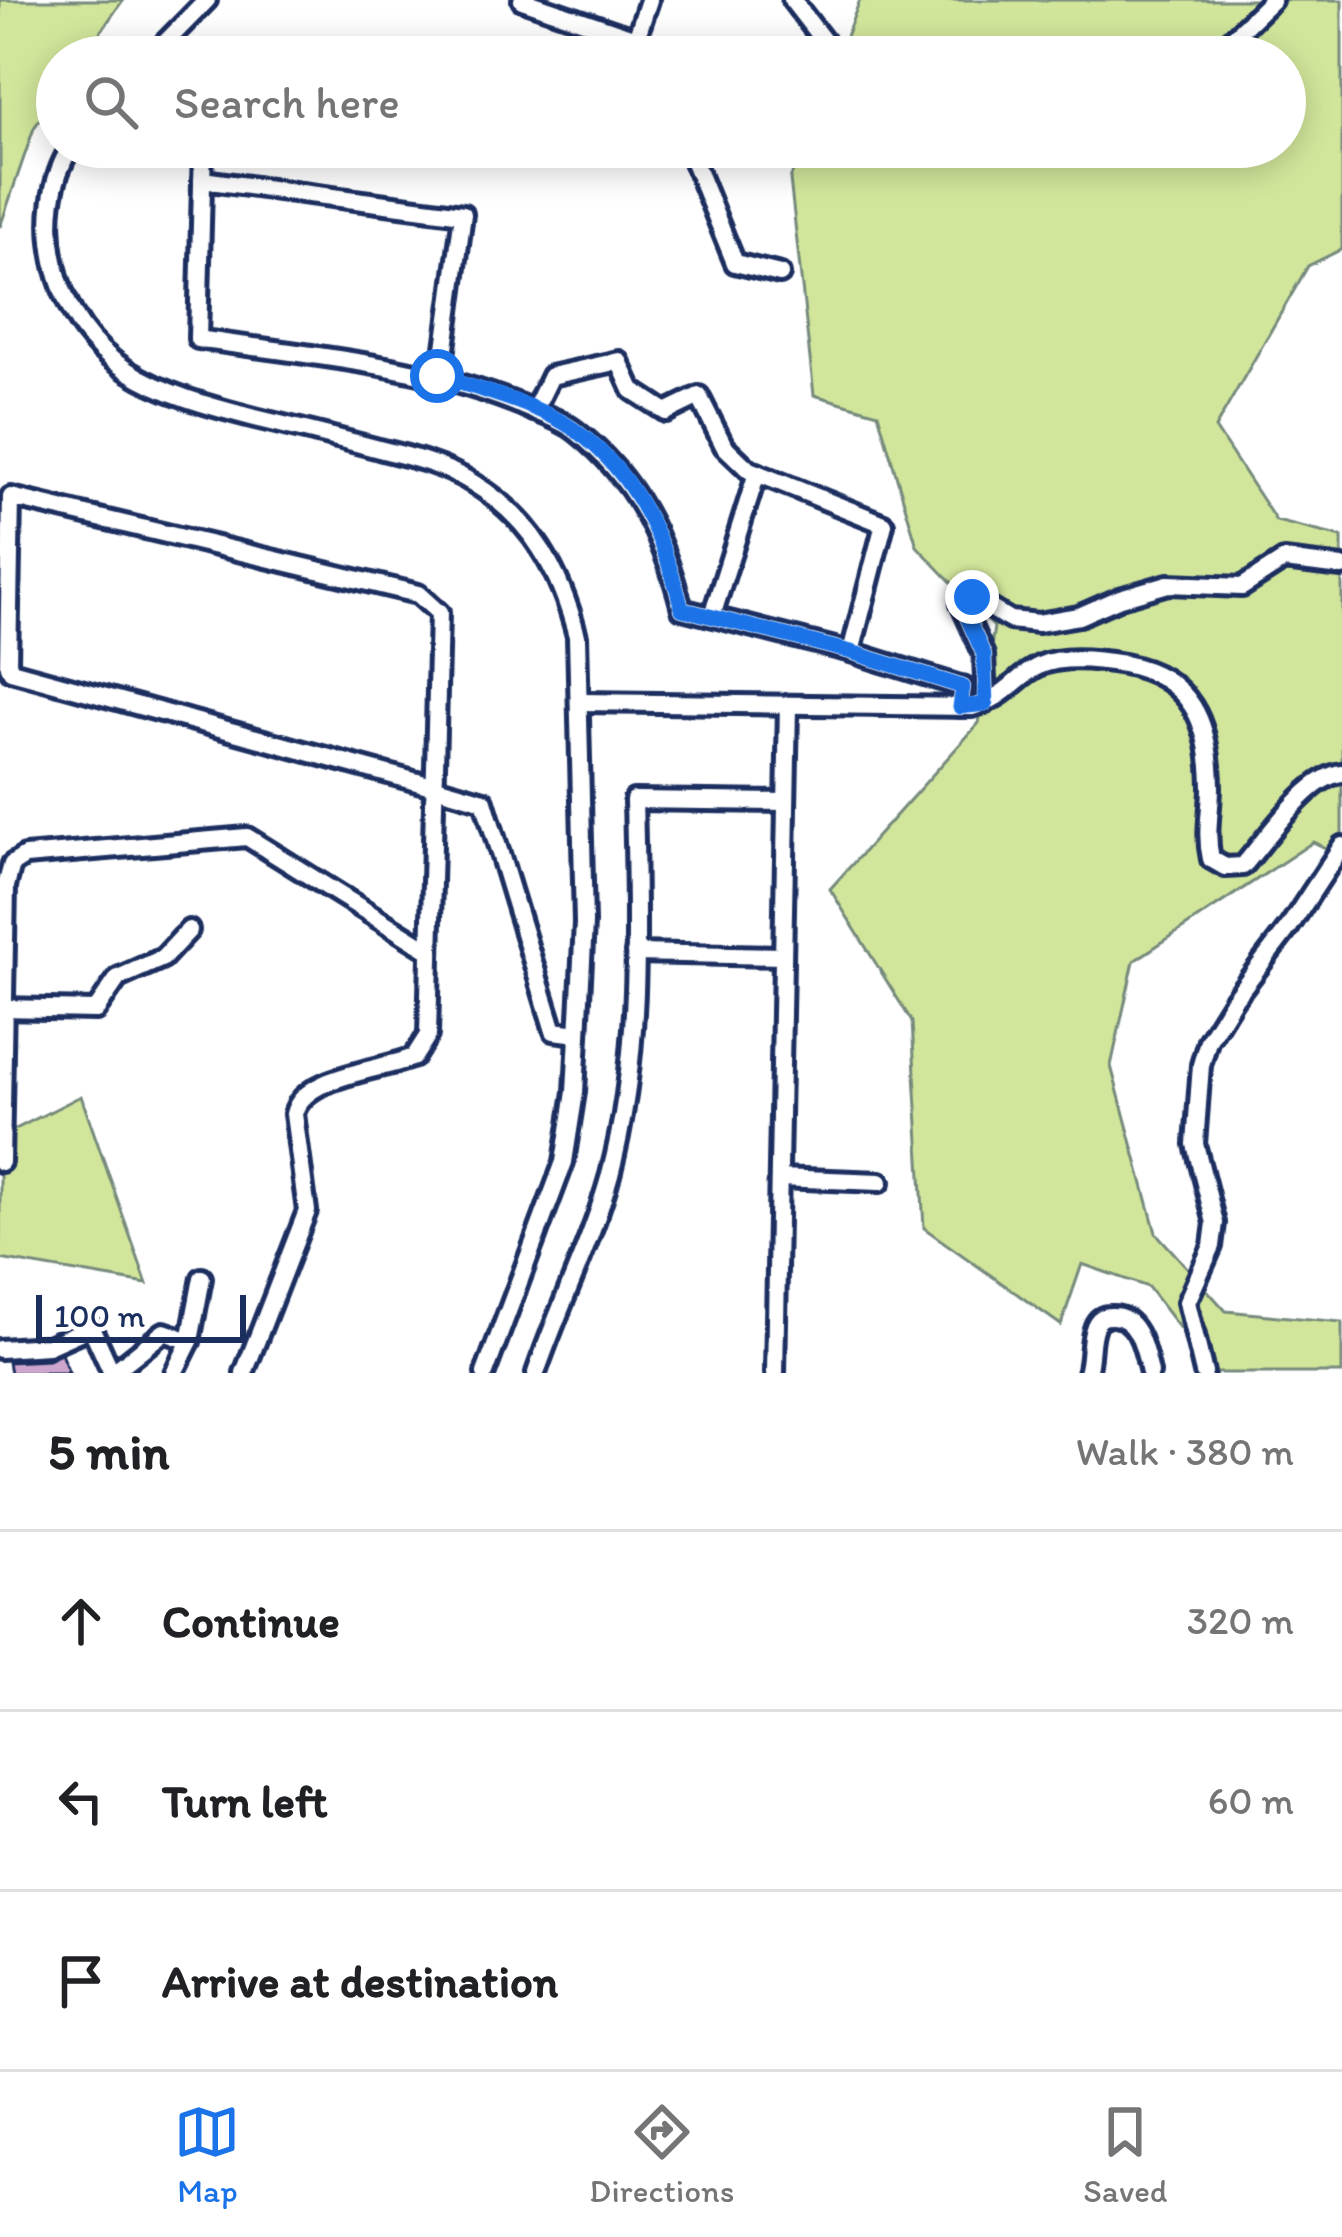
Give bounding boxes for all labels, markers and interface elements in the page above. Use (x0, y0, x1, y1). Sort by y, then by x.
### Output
search box (36, 36, 1306, 168)
icon: search (78, 69, 144, 135)
text: Search here (174, 75, 400, 129)
route start (410, 349, 464, 403)
route end (945, 570, 999, 624)
scale bar (36, 1289, 246, 1342)
text: 100 m (54, 1296, 145, 1335)
text: 5 min (48, 1421, 169, 1482)
text: Walk · 380 m (1076, 1428, 1294, 1475)
icon: ahead (48, 1588, 114, 1654)
text: Continue (162, 1594, 340, 1648)
text: 320 m (1187, 1597, 1294, 1644)
icon: left (48, 1768, 114, 1834)
text: Turn left (162, 1774, 328, 1828)
text: 60 m (1208, 1777, 1294, 1824)
icon: arrive (48, 1948, 114, 2014)
text: Arrive at destination (162, 1954, 558, 2008)
tab: Map (174, 2099, 240, 2210)
tab: Directions (589, 2099, 734, 2210)
tab: Saved (1083, 2099, 1168, 2210)

